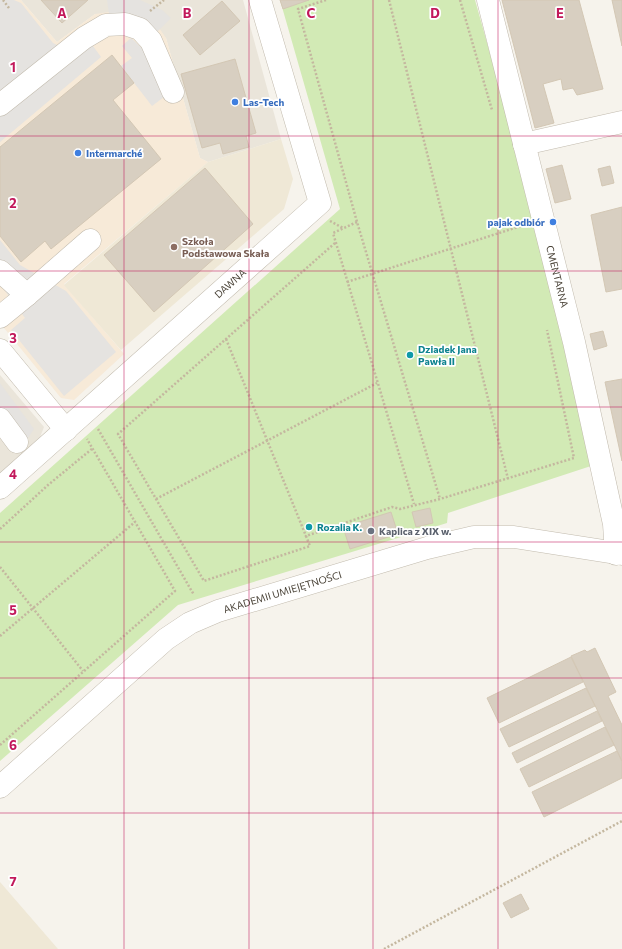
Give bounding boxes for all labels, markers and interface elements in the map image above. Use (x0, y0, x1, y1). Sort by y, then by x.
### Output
text: A (57, 5, 67, 21)
text: B (183, 5, 192, 21)
text: C (307, 5, 316, 21)
text: D (430, 5, 440, 21)
text: E (556, 5, 564, 21)
text: 1 (10, 59, 16, 75)
place label: Las-Tech (243, 96, 284, 108)
marker: Las-Tech (230, 97, 240, 107)
place label: Intermarché (86, 147, 142, 159)
marker: Intermarché (73, 148, 83, 158)
text: 2 (9, 195, 17, 211)
place label: pajak odbiór (487, 216, 545, 228)
marker: pajak odbiór (548, 217, 558, 227)
place label: Szkoła Podstawowa Skała (182, 235, 269, 259)
marker: Szkoła Podstawowa Skała (169, 242, 179, 252)
street label: CMENTARNA (544, 244, 571, 309)
street label: DAWNA (212, 266, 248, 300)
text: 3 (9, 330, 17, 346)
place label: Dziadek Jana Pawła II (418, 343, 477, 367)
marker: Dziadek Jana Pawła II (405, 350, 415, 360)
text: 4 (9, 466, 17, 482)
place label: Rozalia K. (317, 521, 363, 533)
marker: Rozalia K. (304, 522, 314, 532)
place label: Kaplica z XIX w. (379, 525, 452, 537)
marker: Kaplica z XIX w. (366, 526, 376, 536)
street label: AKADEMII UMIEJĘTNOŚCI (222, 568, 343, 615)
text: 5 (9, 602, 17, 618)
text: 6 (9, 737, 17, 753)
text: 7 (9, 873, 17, 889)

